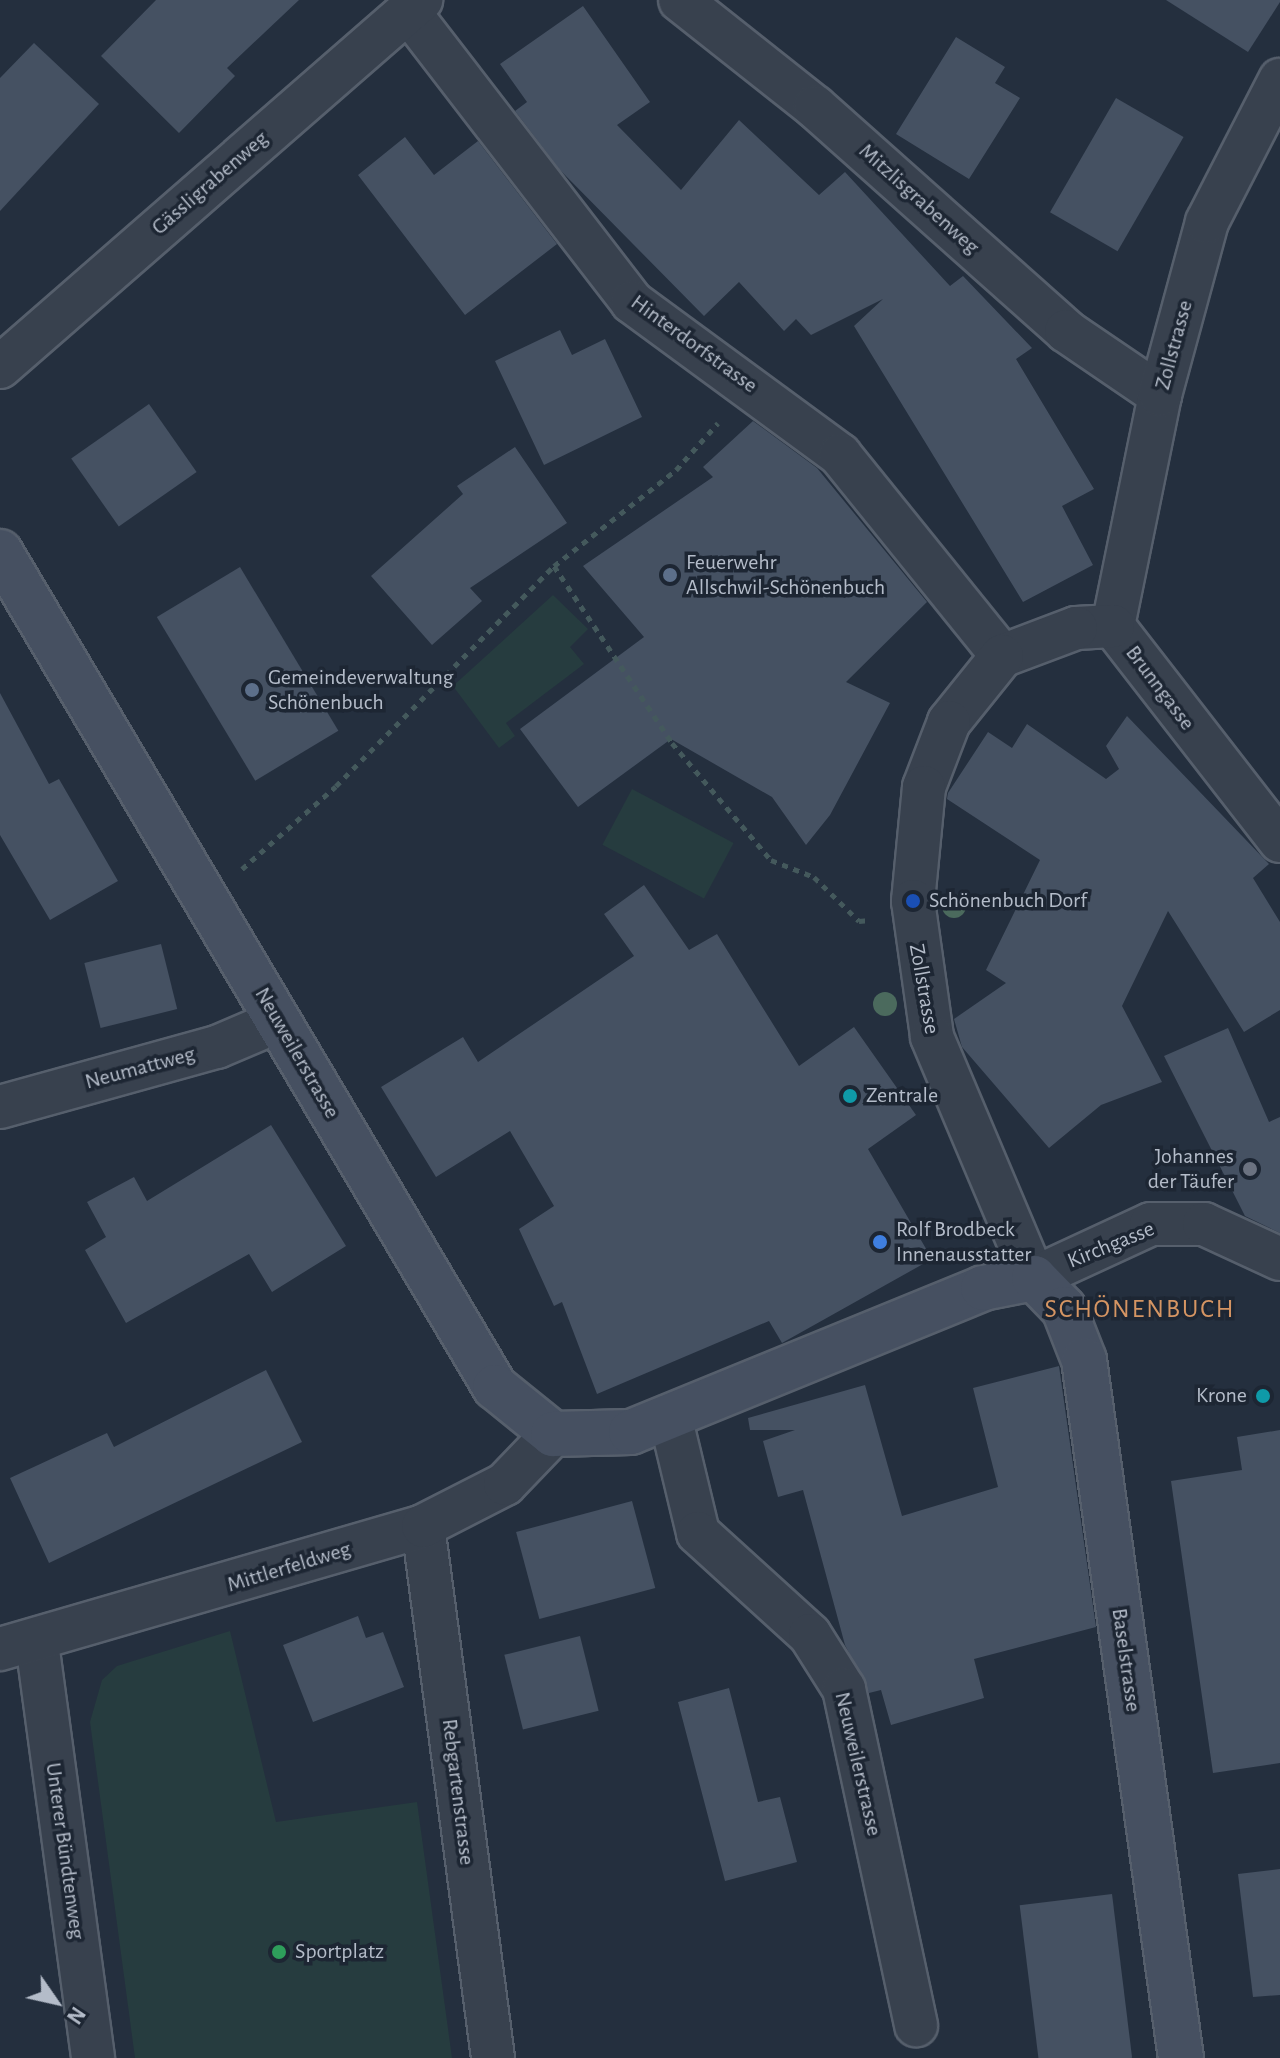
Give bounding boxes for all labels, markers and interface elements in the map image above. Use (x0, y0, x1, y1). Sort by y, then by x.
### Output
street label: Gässligrabenweg (146, 125, 274, 241)
street label: Mitzlisgrabenweg (853, 138, 985, 260)
street label: Hinterdorfstrasse (626, 289, 762, 399)
street label: Zollstrasse (1149, 297, 1199, 393)
place label: Feuerwehr Allschwil-Schönenbuch (686, 549, 885, 600)
marker: Feuerwehr Allschwil-Schönenbuch (661, 566, 679, 584)
street label: Brunngasse (1120, 640, 1200, 736)
place label: Gemeindeverwaltung Schönenbuch (268, 664, 454, 716)
marker: Gemeindeverwaltung Schönenbuch (243, 681, 261, 699)
place label: Schönenbuch Dorf (929, 888, 1087, 914)
marker: Schönenbuch Dorf (904, 892, 922, 910)
street label: Zollstrasse (903, 942, 945, 1036)
street label: Neuweilerstrasse (249, 983, 345, 1123)
street label: Neumattweg (82, 1041, 198, 1095)
place label: Zentrale (866, 1083, 938, 1109)
marker: Zentrale (841, 1087, 859, 1105)
place label: Johannes der Täufer (1148, 1143, 1234, 1194)
marker: Johannes der Täufer (1241, 1160, 1259, 1178)
place label: Rolf Brodbeck Innenausstatter (896, 1216, 1031, 1268)
street label: Kirchgasse (1064, 1216, 1158, 1274)
marker: Rolf Brodbeck Innenausstatter (871, 1233, 889, 1251)
district label: SCHÖNENBUCH (1044, 1294, 1236, 1326)
place label: Krone (1196, 1383, 1247, 1409)
marker: Krone (1254, 1387, 1272, 1405)
street label: Mittlerfeldweg (224, 1536, 354, 1598)
street label: Baselstrasse (1106, 1607, 1146, 1713)
street label: Neuweilerstrasse (829, 1689, 887, 1839)
street label: Rebgartenstrasse (436, 1717, 480, 1867)
street label: Unterer Bündtenweg (40, 1761, 90, 1941)
place label: Sportplatz (295, 1939, 384, 1965)
marker: Sportplatz (270, 1943, 288, 1961)
north arrow (16, 1962, 96, 2042)
text: N (63, 2003, 89, 2028)

